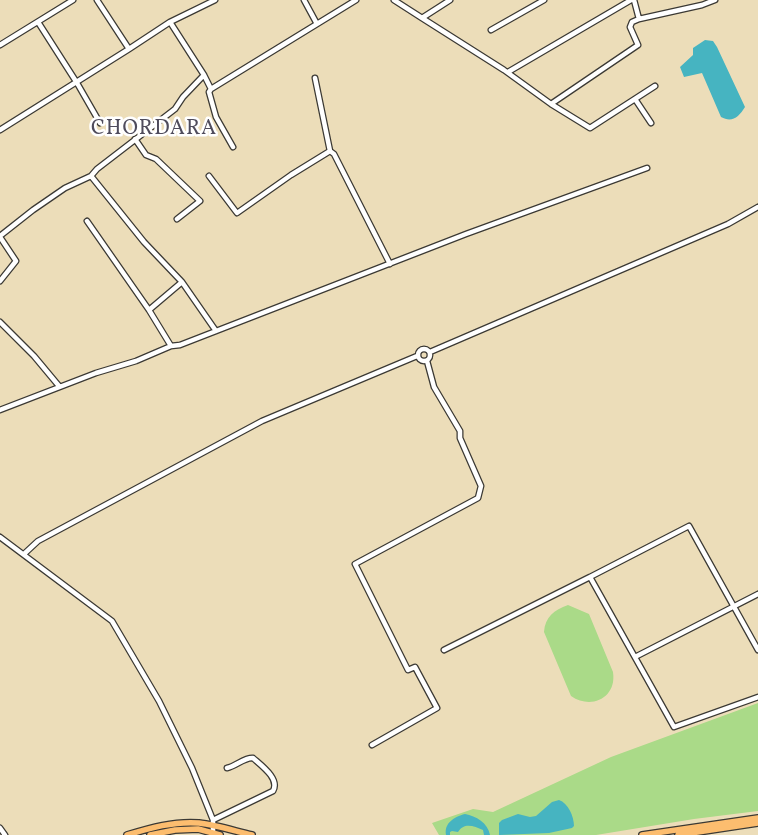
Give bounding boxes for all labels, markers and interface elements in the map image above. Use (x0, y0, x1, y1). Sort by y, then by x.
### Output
district label: CHORDARA (90, 117, 218, 143)

